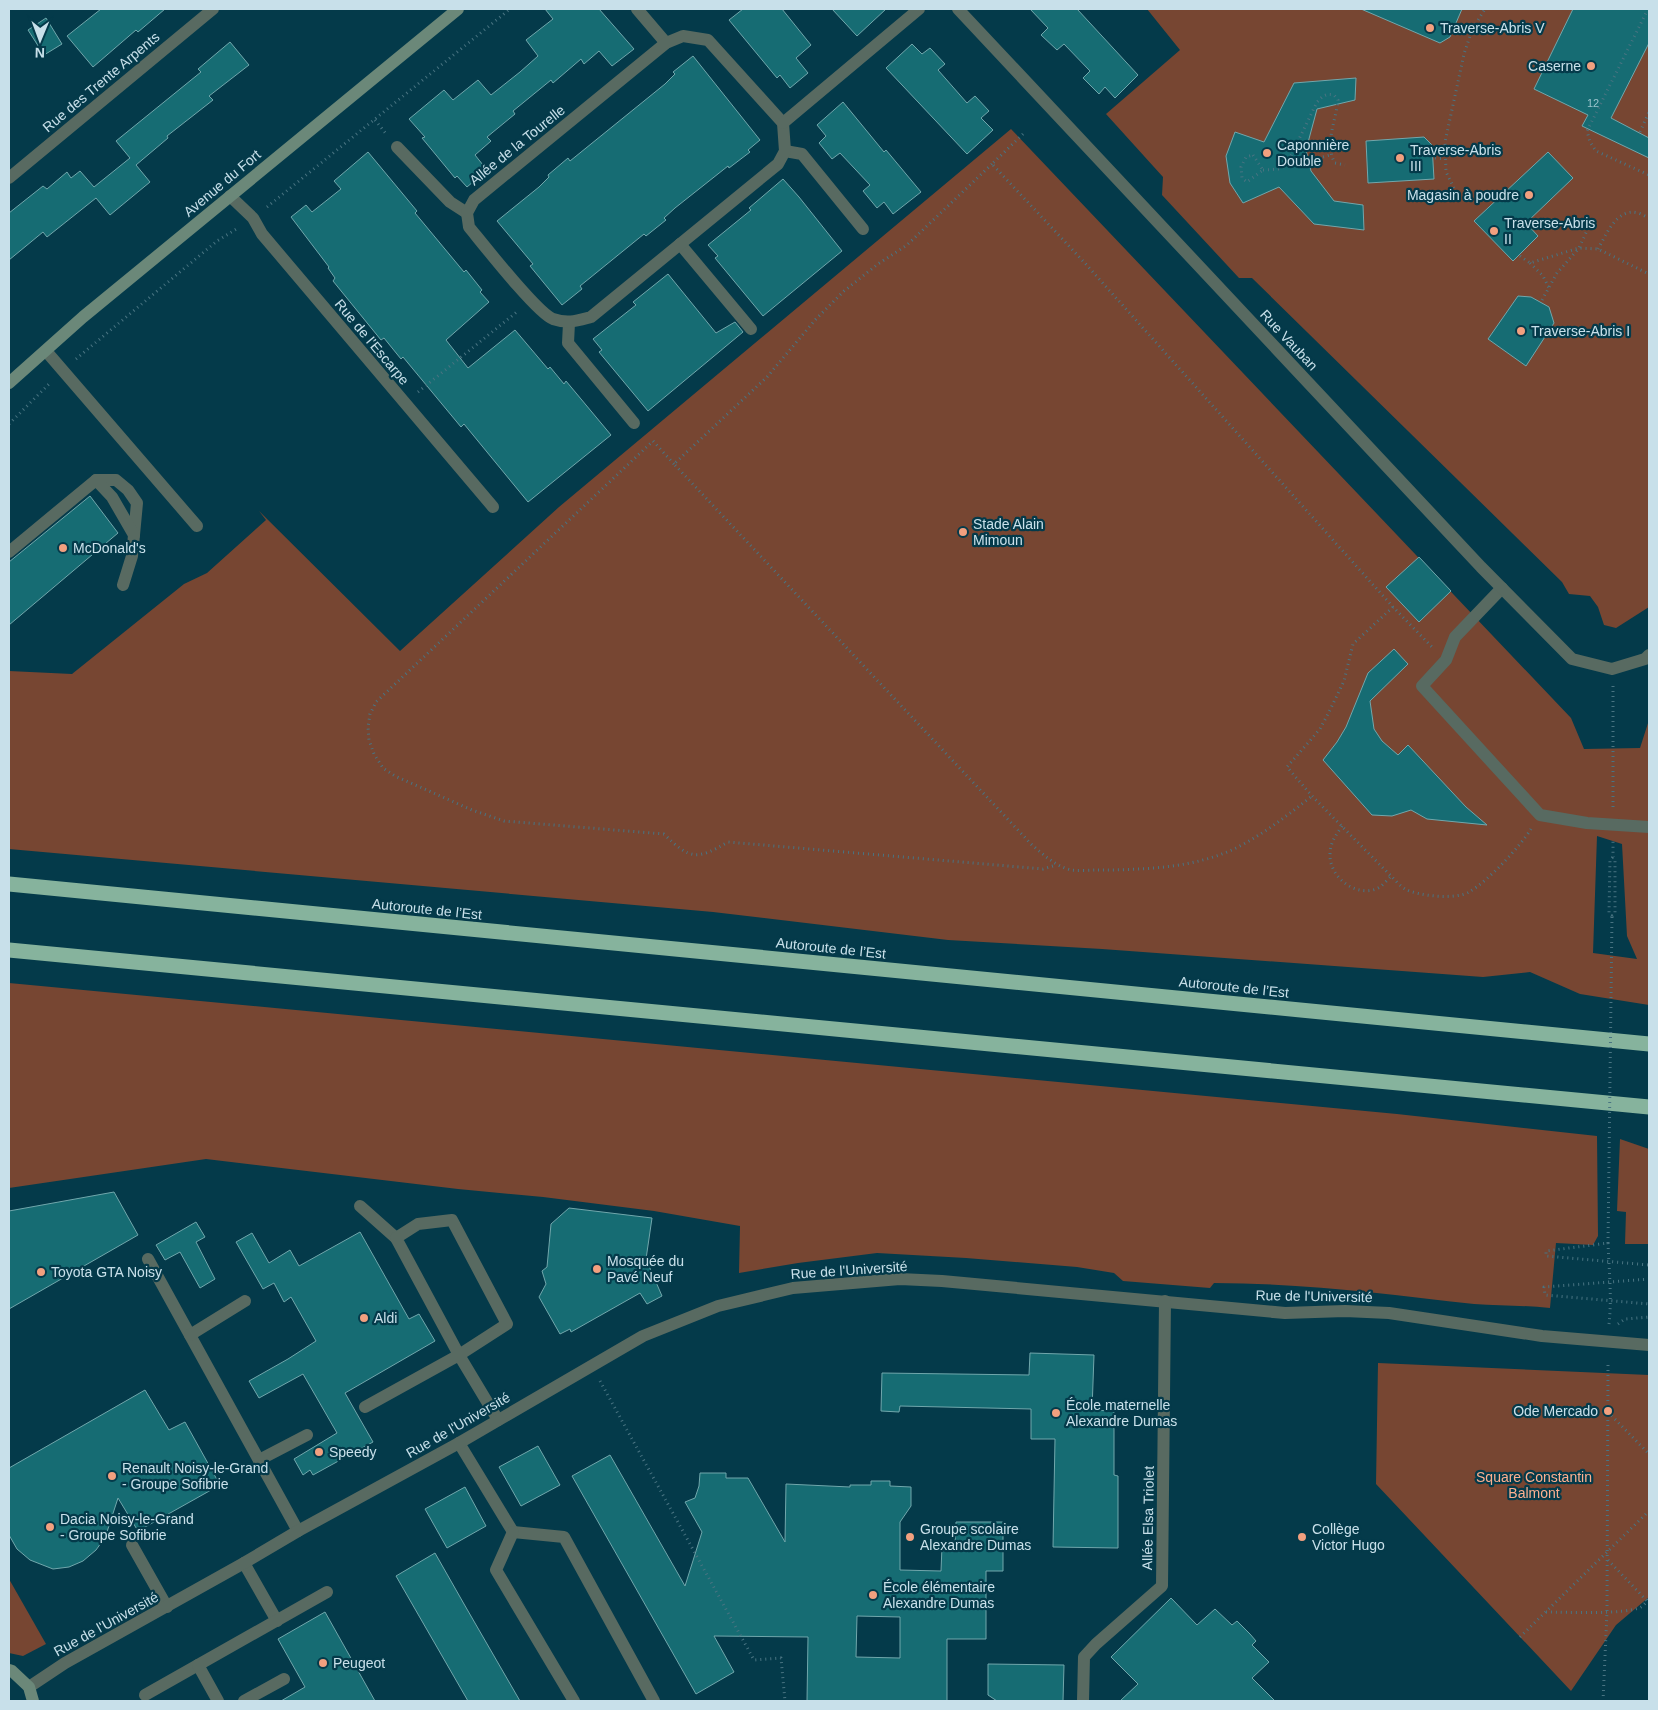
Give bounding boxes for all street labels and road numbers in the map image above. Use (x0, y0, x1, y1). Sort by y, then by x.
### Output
street label: Rue des Trente Arpents (40, 29, 162, 135)
street label: Allée de la Tourelle (466, 102, 568, 188)
street label: Avenue du Fort (180, 146, 264, 220)
street label: Rue de l’Escarpe (332, 296, 413, 388)
street label: Rue Vauban (1257, 306, 1321, 374)
street label: Autoroute de l’Est (371, 895, 483, 923)
street label: Autoroute de l’Est (775, 934, 887, 962)
street label: Autoroute de l’Est (1178, 973, 1290, 1001)
street label: Rue de l'Université (790, 1258, 908, 1282)
street label: Rue de l'Université (1255, 1287, 1373, 1305)
street label: Rue de l'Université (403, 1389, 513, 1461)
street label: Allée Elsa Triolet (1139, 1466, 1157, 1570)
street label: Rue de l'Université (51, 1589, 161, 1659)

